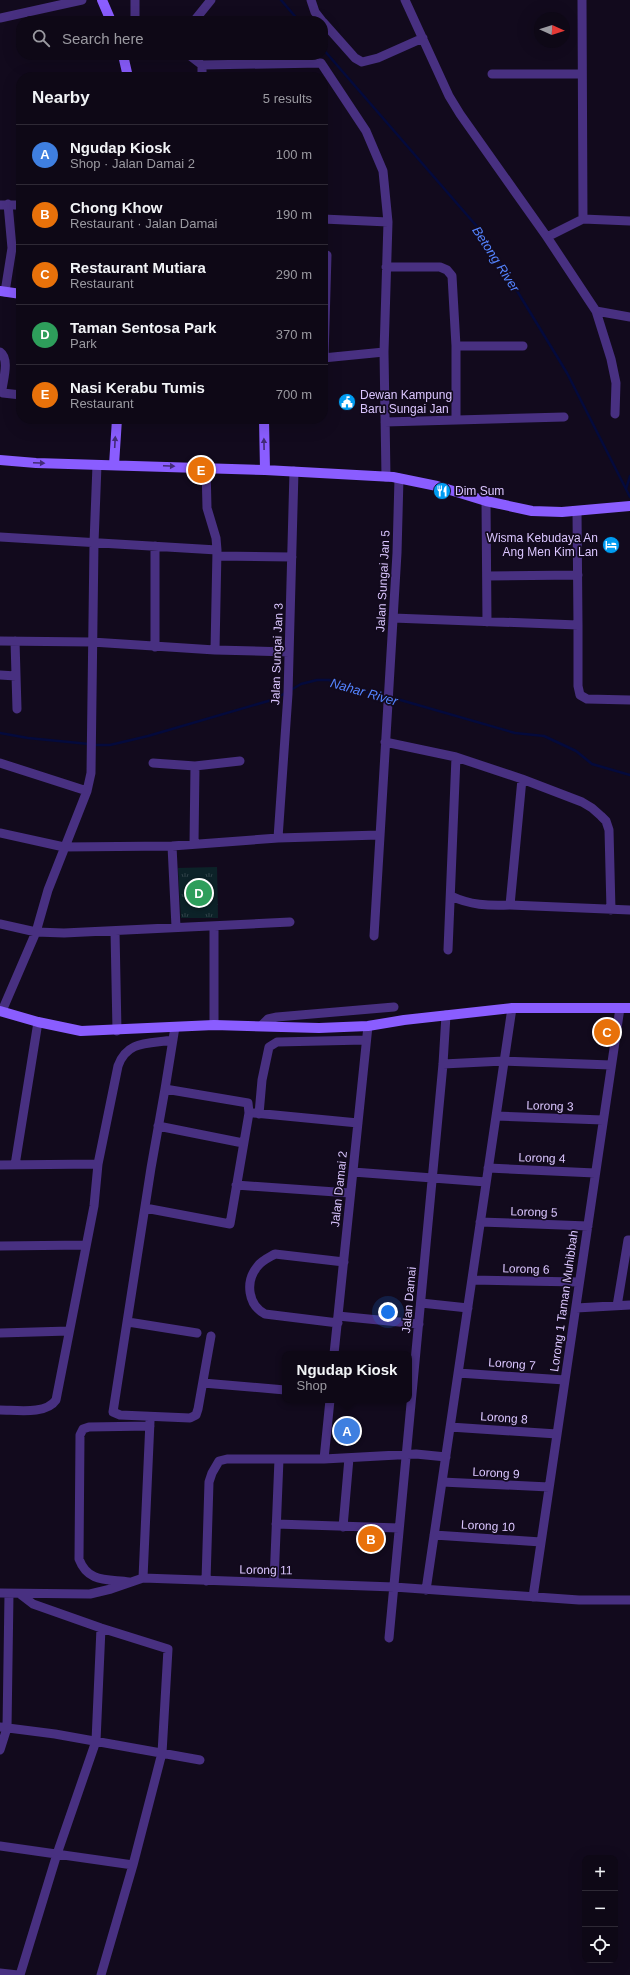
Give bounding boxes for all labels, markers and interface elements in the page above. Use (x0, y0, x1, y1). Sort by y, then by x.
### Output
north arrow (534, 12, 570, 48)
search box (16, 16, 328, 60)
icon: search (30, 27, 52, 49)
text: Search here (62, 30, 144, 47)
text: Nearby (32, 88, 90, 107)
text: 5 results (263, 91, 312, 106)
text: Ngudap Kiosk (70, 139, 171, 156)
text: A (40, 147, 50, 162)
text: 100 m (276, 147, 312, 162)
text: Shop · Jalan Damai 2 (70, 156, 195, 171)
text: Chong Khow (70, 199, 162, 216)
text: B (40, 207, 50, 222)
text: 190 m (276, 207, 312, 222)
text: Restaurant · Jalan Damai (70, 216, 217, 231)
water label: Betong River (469, 223, 523, 295)
text: Restaurant Mutiara (70, 259, 206, 276)
text: C (40, 267, 50, 282)
text: 290 m (276, 267, 312, 282)
text: Restaurant (70, 276, 134, 291)
text: Taman Sentosa Park (70, 319, 216, 336)
text: D (40, 327, 50, 342)
text: 370 m (276, 327, 312, 342)
text: Park (70, 336, 97, 351)
text: Nasi Kerabu Tumis (70, 379, 205, 396)
text: E (41, 387, 49, 402)
text: 700 m (276, 387, 312, 402)
place label: Dewan Kampung Baru Sungai Jan (360, 388, 452, 416)
public building icon: Dewan Kampung Baru Sungai Jan (337, 392, 357, 412)
text: Restaurant (70, 396, 134, 411)
one-way arrow (112, 436, 119, 448)
one-way arrow (261, 437, 267, 450)
pin: E (188, 455, 214, 485)
one-way arrow (33, 460, 45, 467)
one-way arrow (163, 463, 175, 470)
restaurant icon: Dim Sum (432, 481, 452, 501)
place label: Dim Sum (455, 484, 504, 498)
street label: Jalan Sungai Jan 5 (373, 529, 393, 632)
place label: Wisma Kebudaya An Ang Men Kim Lan (487, 531, 598, 559)
hotel icon: Wisma Kebudaya An Ang Men Kim Lan (601, 535, 621, 555)
street label: Jalan Sungai Jan 3 (268, 602, 286, 705)
water label: Nahar River (329, 675, 400, 709)
pin: D (186, 878, 212, 908)
pin: C (594, 1017, 620, 1047)
street label: Lorong 3 (526, 1098, 574, 1114)
street label: Jalan Damai 2 (328, 1150, 350, 1228)
street label: Lorong 4 (518, 1150, 566, 1166)
street label: Lorong 5 (510, 1204, 558, 1220)
street label: Lorong 1 Taman Muhibbah (547, 1229, 581, 1373)
street label: Lorong 6 (502, 1261, 550, 1277)
street label: Jalan Damai (399, 1266, 419, 1334)
your location (378, 1302, 398, 1322)
popup (282, 1351, 412, 1403)
street label: Lorong 7 (488, 1355, 536, 1373)
text: Ngudap Kiosk (297, 1361, 397, 1378)
text: Shop (297, 1378, 327, 1393)
street label: Lorong 8 (480, 1409, 528, 1427)
pin: A (334, 1416, 360, 1446)
street label: Lorong 9 (472, 1465, 520, 1481)
street label: Lorong 10 (461, 1518, 516, 1534)
pin: B (358, 1524, 384, 1554)
street label: Lorong 11 (239, 1563, 293, 1577)
map controls (582, 1855, 618, 1963)
button: + (582, 1855, 618, 1891)
button: − (582, 1891, 618, 1927)
button: locate (582, 1927, 618, 1963)

